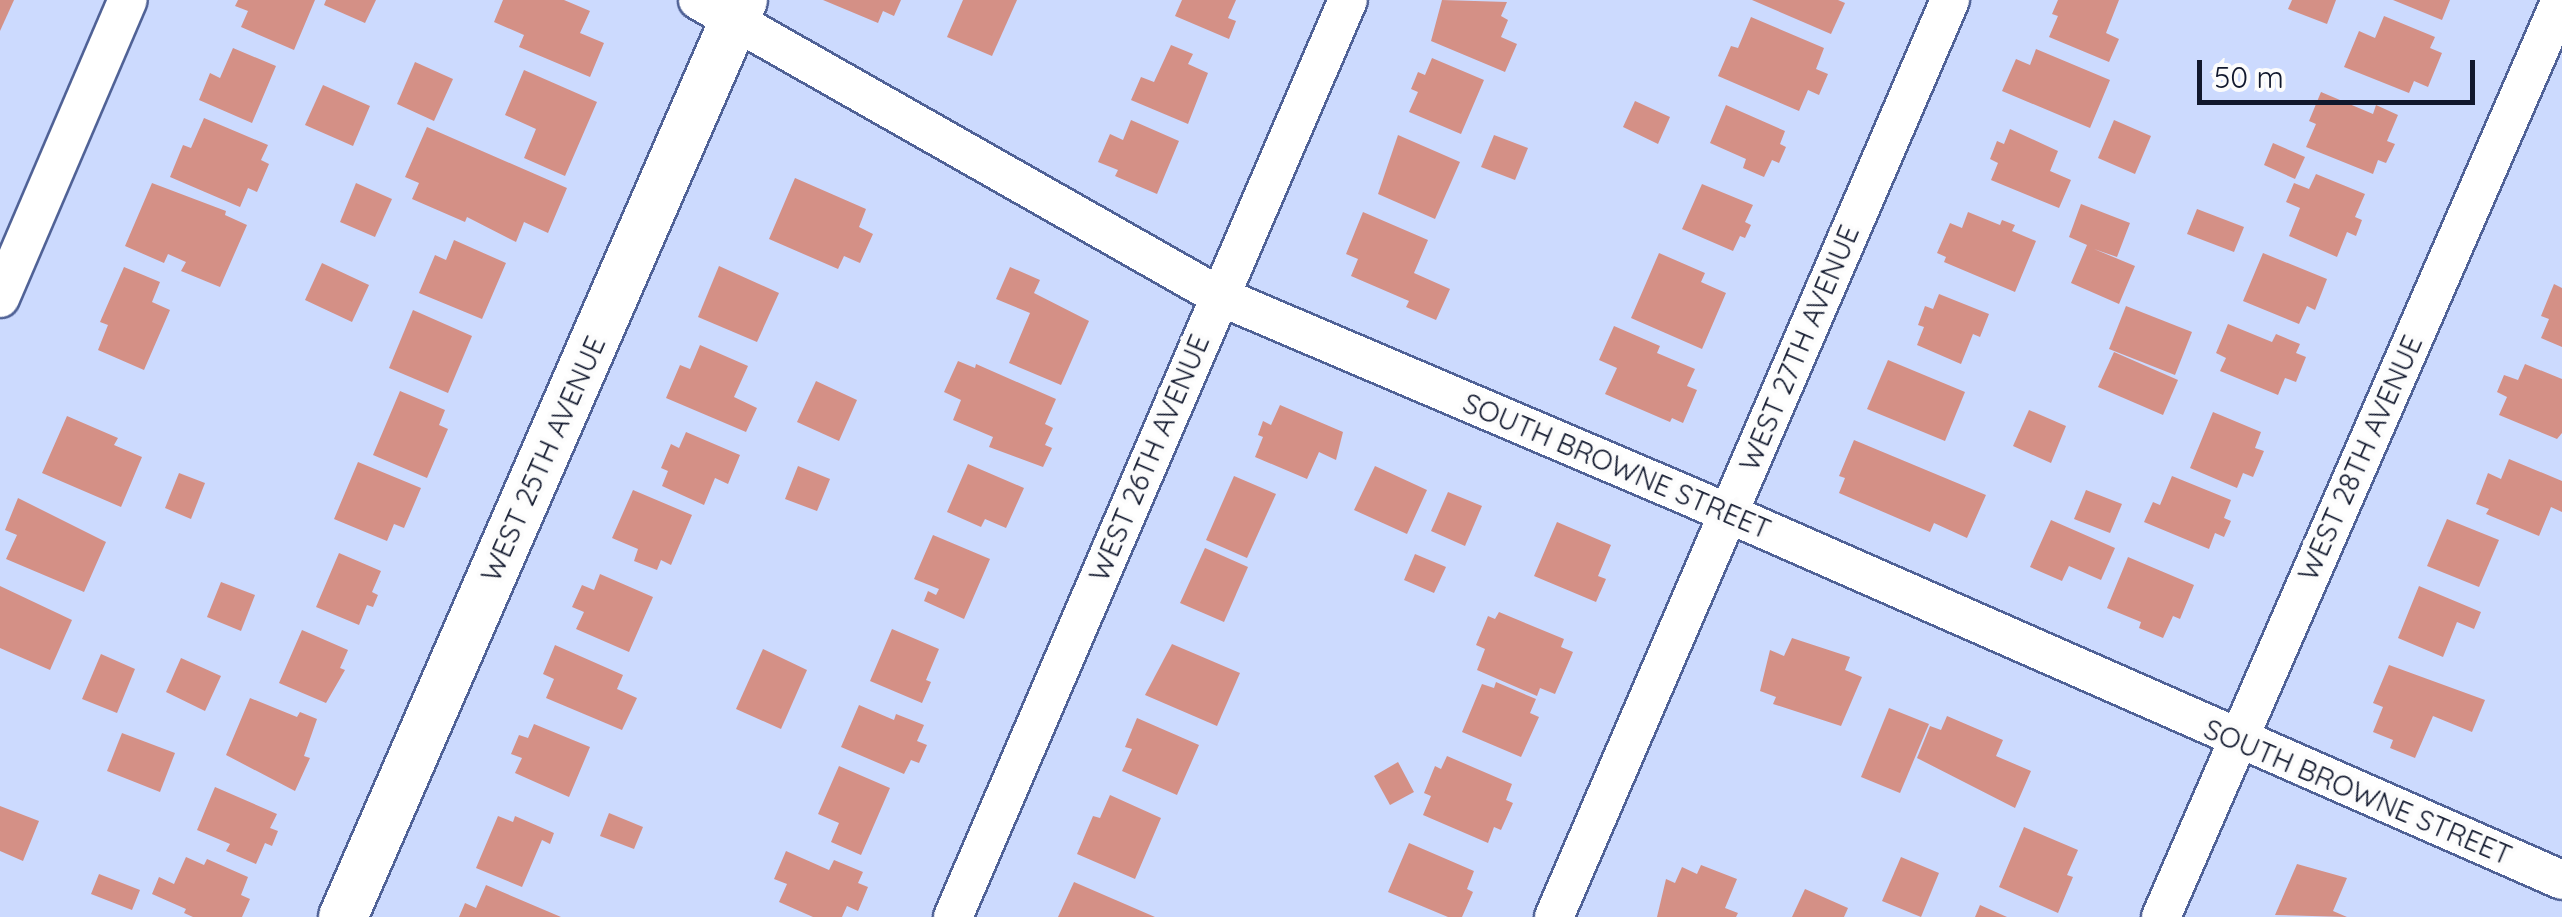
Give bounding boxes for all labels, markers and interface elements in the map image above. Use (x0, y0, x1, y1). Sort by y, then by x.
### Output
scale bar (2202, 40, 2480, 102)
text: 50 m (2214, 58, 2284, 96)
street label: WEST 27TH AVENUE (1732, 220, 1866, 476)
street label: WEST 26TH AVENUE (1082, 330, 1216, 586)
street label: WEST 28TH AVENUE (2291, 330, 2429, 586)
street label: WEST 25TH AVENUE (474, 331, 612, 587)
street label: SOUTH BROWNE STREET (1458, 386, 1776, 546)
street label: SOUTH BROWNE STREET (2199, 712, 2517, 872)

